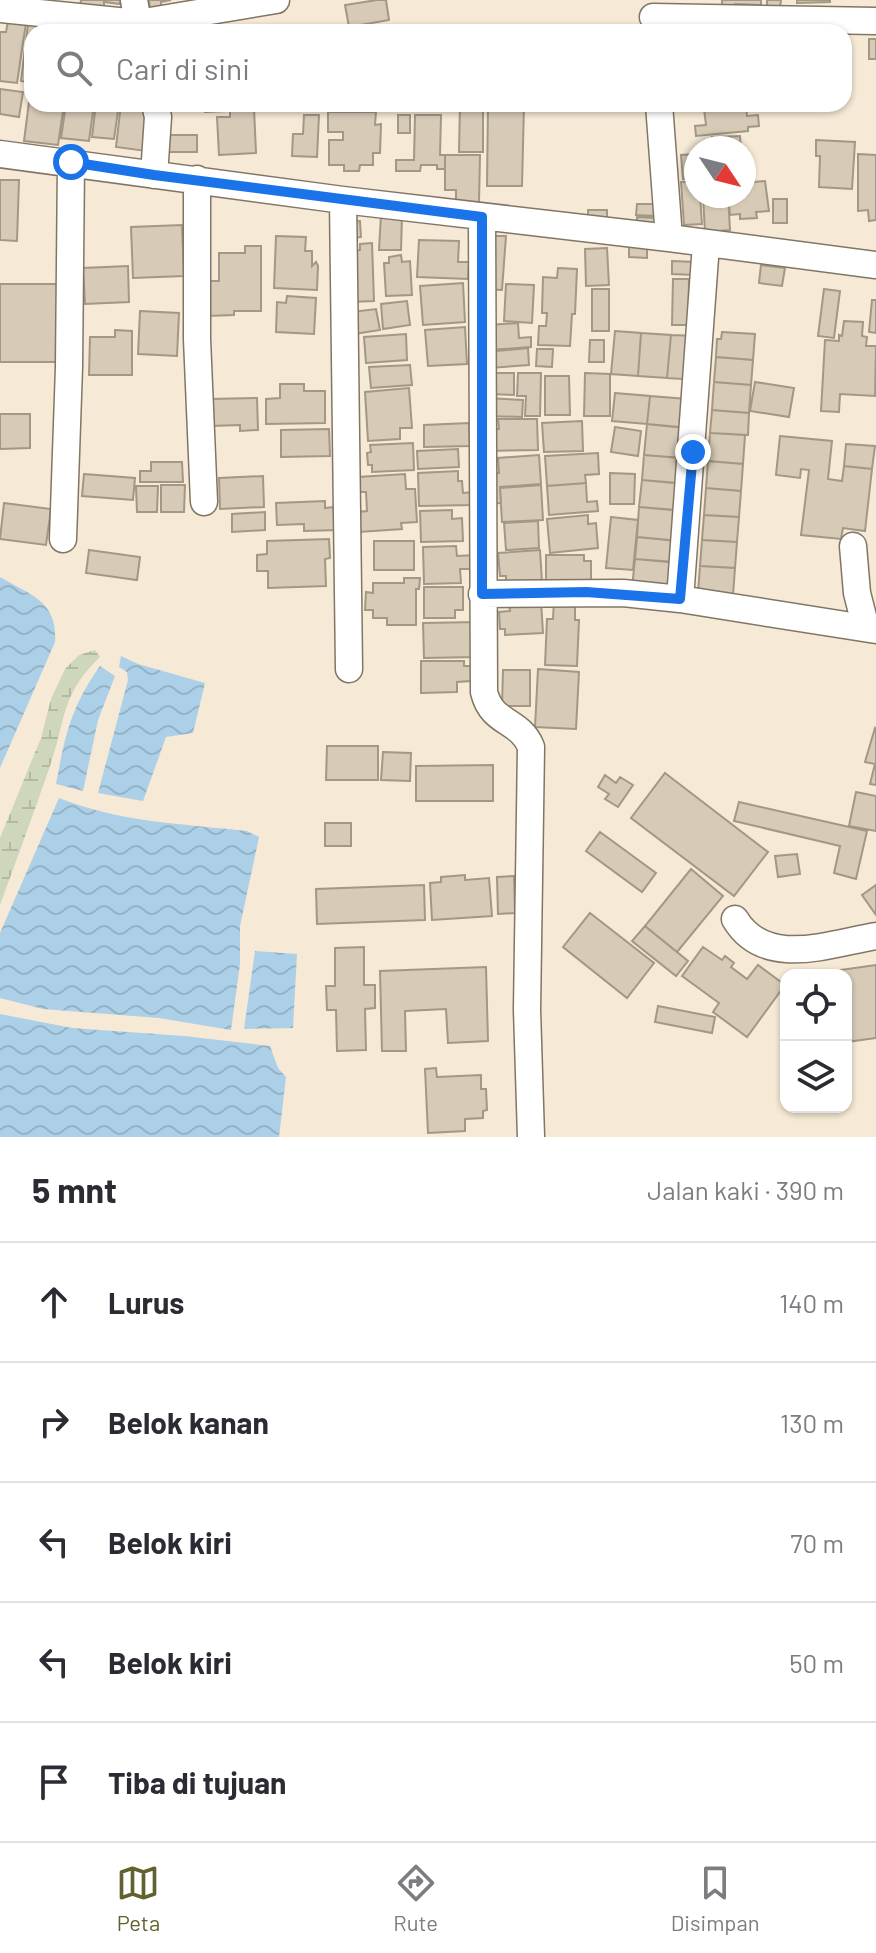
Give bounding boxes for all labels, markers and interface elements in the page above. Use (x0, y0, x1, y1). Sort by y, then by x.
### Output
search box (24, 24, 852, 112)
icon: search (52, 46, 96, 90)
text: Cari di sini (116, 50, 250, 86)
north arrow (684, 136, 756, 208)
route start (53, 144, 89, 180)
route end (675, 434, 711, 470)
map controls (780, 969, 852, 1113)
button: locate (780, 969, 852, 1041)
button: layers (780, 1041, 852, 1113)
text: 5 mnt (32, 1169, 117, 1210)
text: Jalan kaki · 390 m (647, 1174, 844, 1205)
icon: ahead (32, 1280, 76, 1324)
text: Lurus (108, 1284, 184, 1320)
text: 140 m (779, 1287, 844, 1318)
icon: right (32, 1400, 76, 1444)
text: Belok kanan (108, 1404, 269, 1440)
text: 130 m (780, 1407, 844, 1438)
icon: left (32, 1520, 76, 1564)
text: Belok kiri (108, 1524, 232, 1560)
text: 70 m (790, 1527, 844, 1558)
icon: left (32, 1640, 76, 1684)
text: Belok kiri (108, 1644, 232, 1680)
text: 50 m (789, 1647, 844, 1678)
icon: arrive (32, 1760, 76, 1804)
text: Tiba di tujuan (108, 1764, 286, 1800)
tab: Peta (116, 1861, 160, 1935)
tab: Rute (393, 1861, 438, 1935)
tab: Disimpan (671, 1861, 760, 1935)

